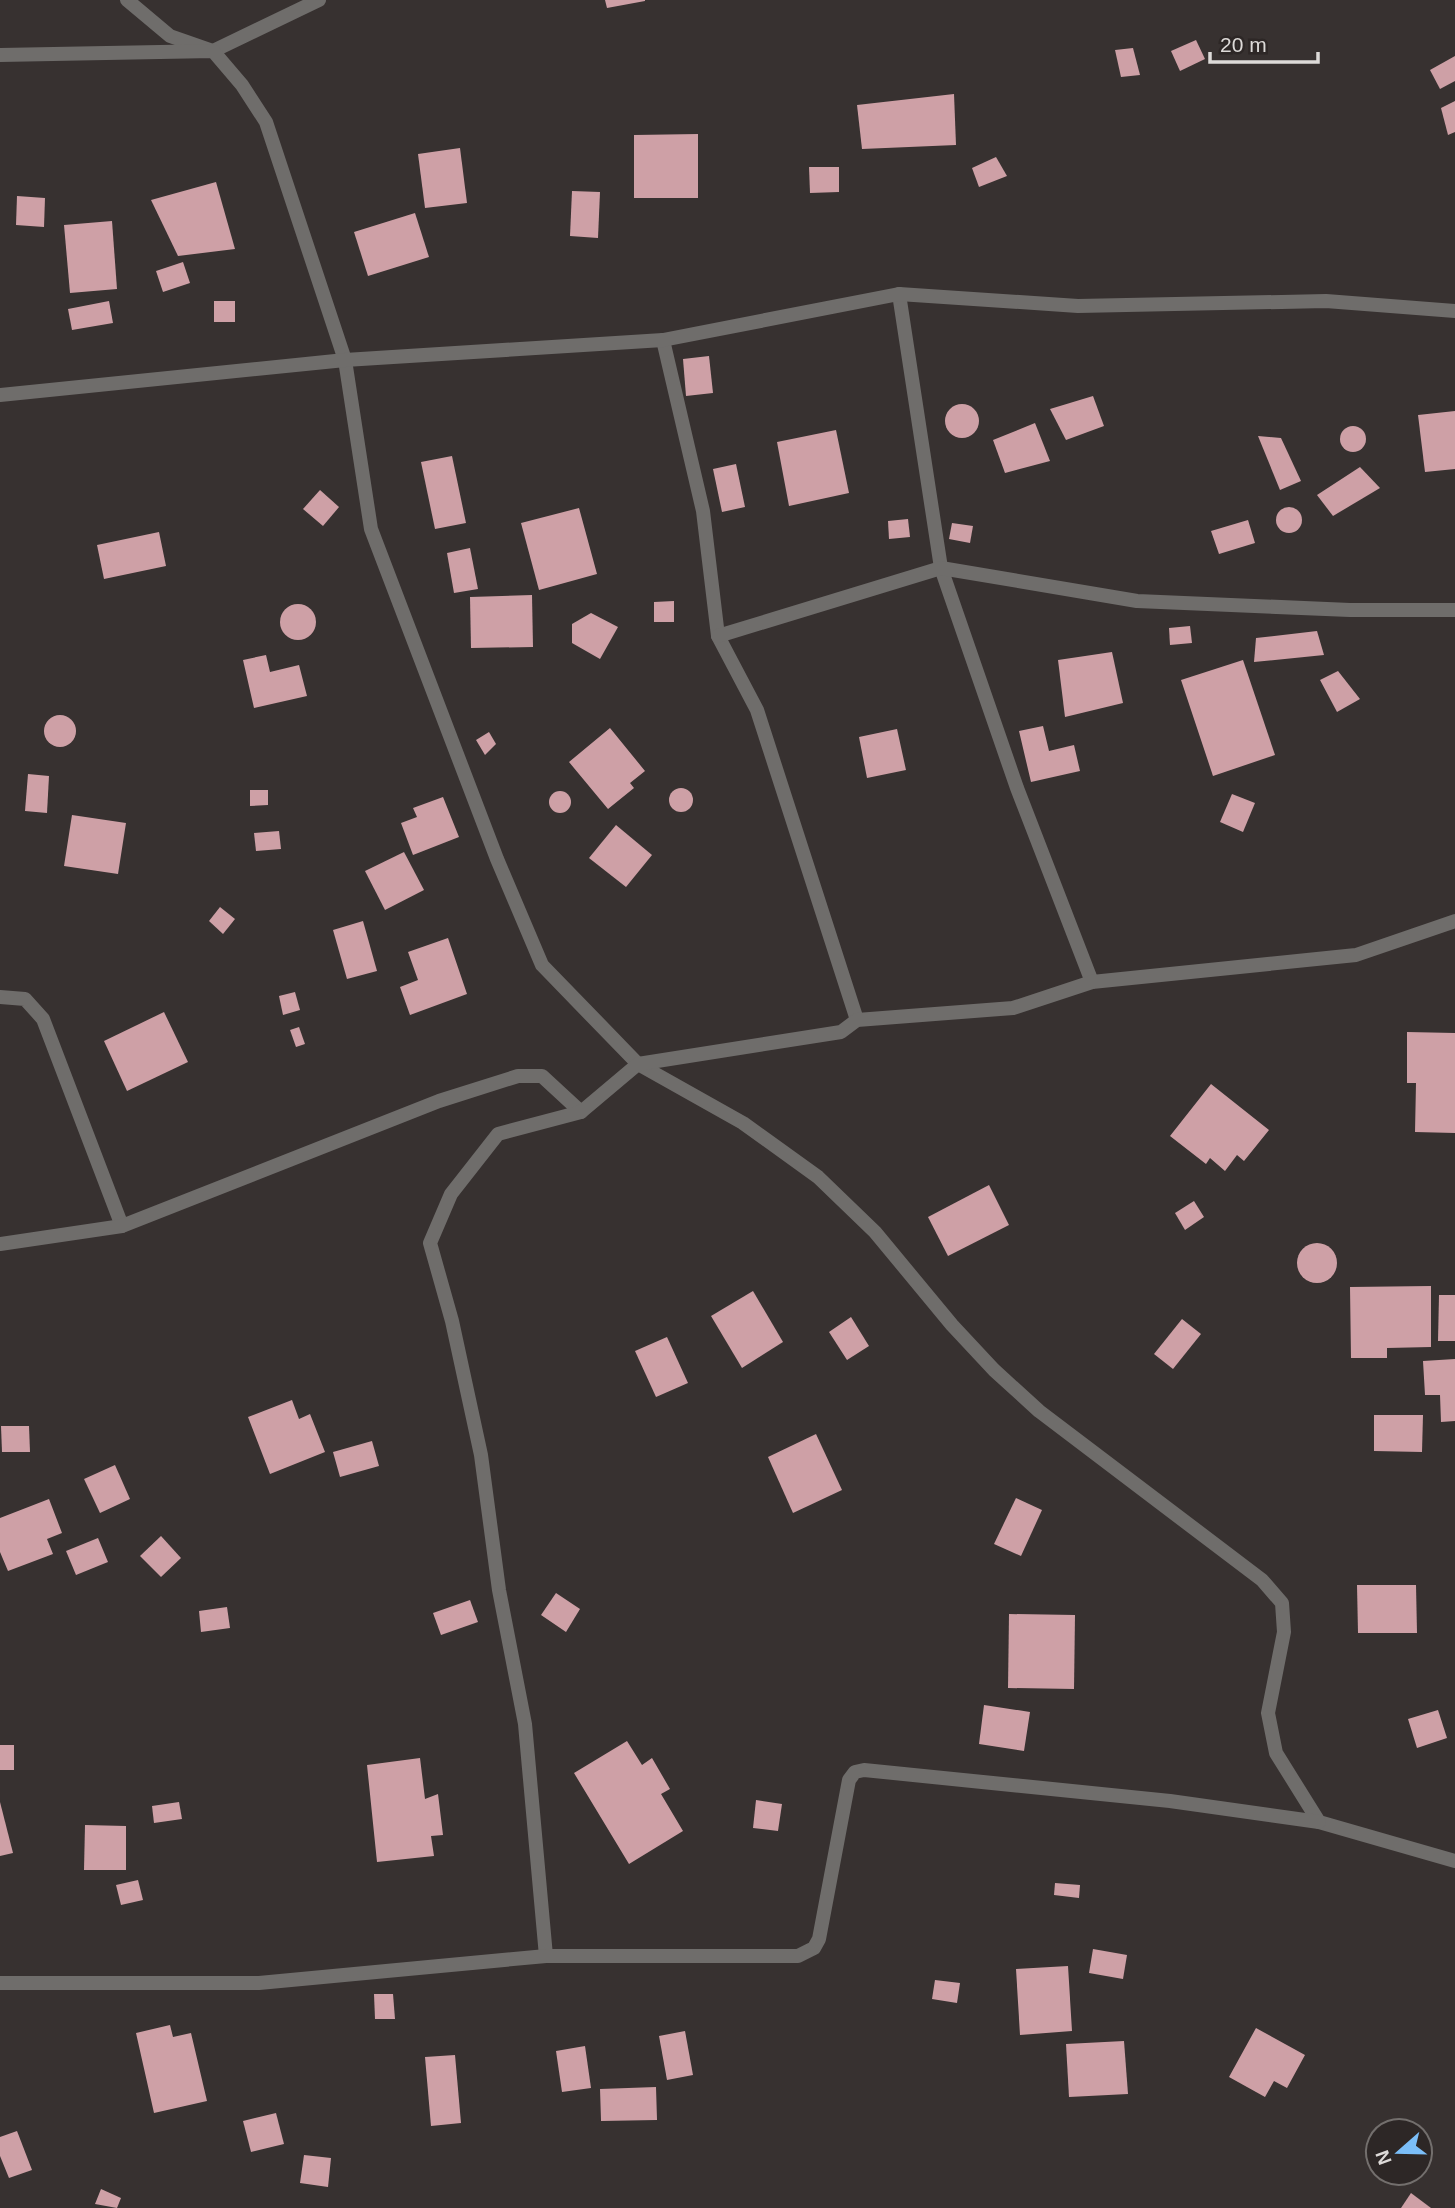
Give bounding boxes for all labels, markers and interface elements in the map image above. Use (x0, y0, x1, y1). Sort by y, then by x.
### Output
scale bar (1210, 21, 1318, 65)
text: 20 m (1220, 33, 1267, 56)
north arrow (1364, 2117, 1434, 2187)
text: N (1371, 2148, 1396, 2168)

